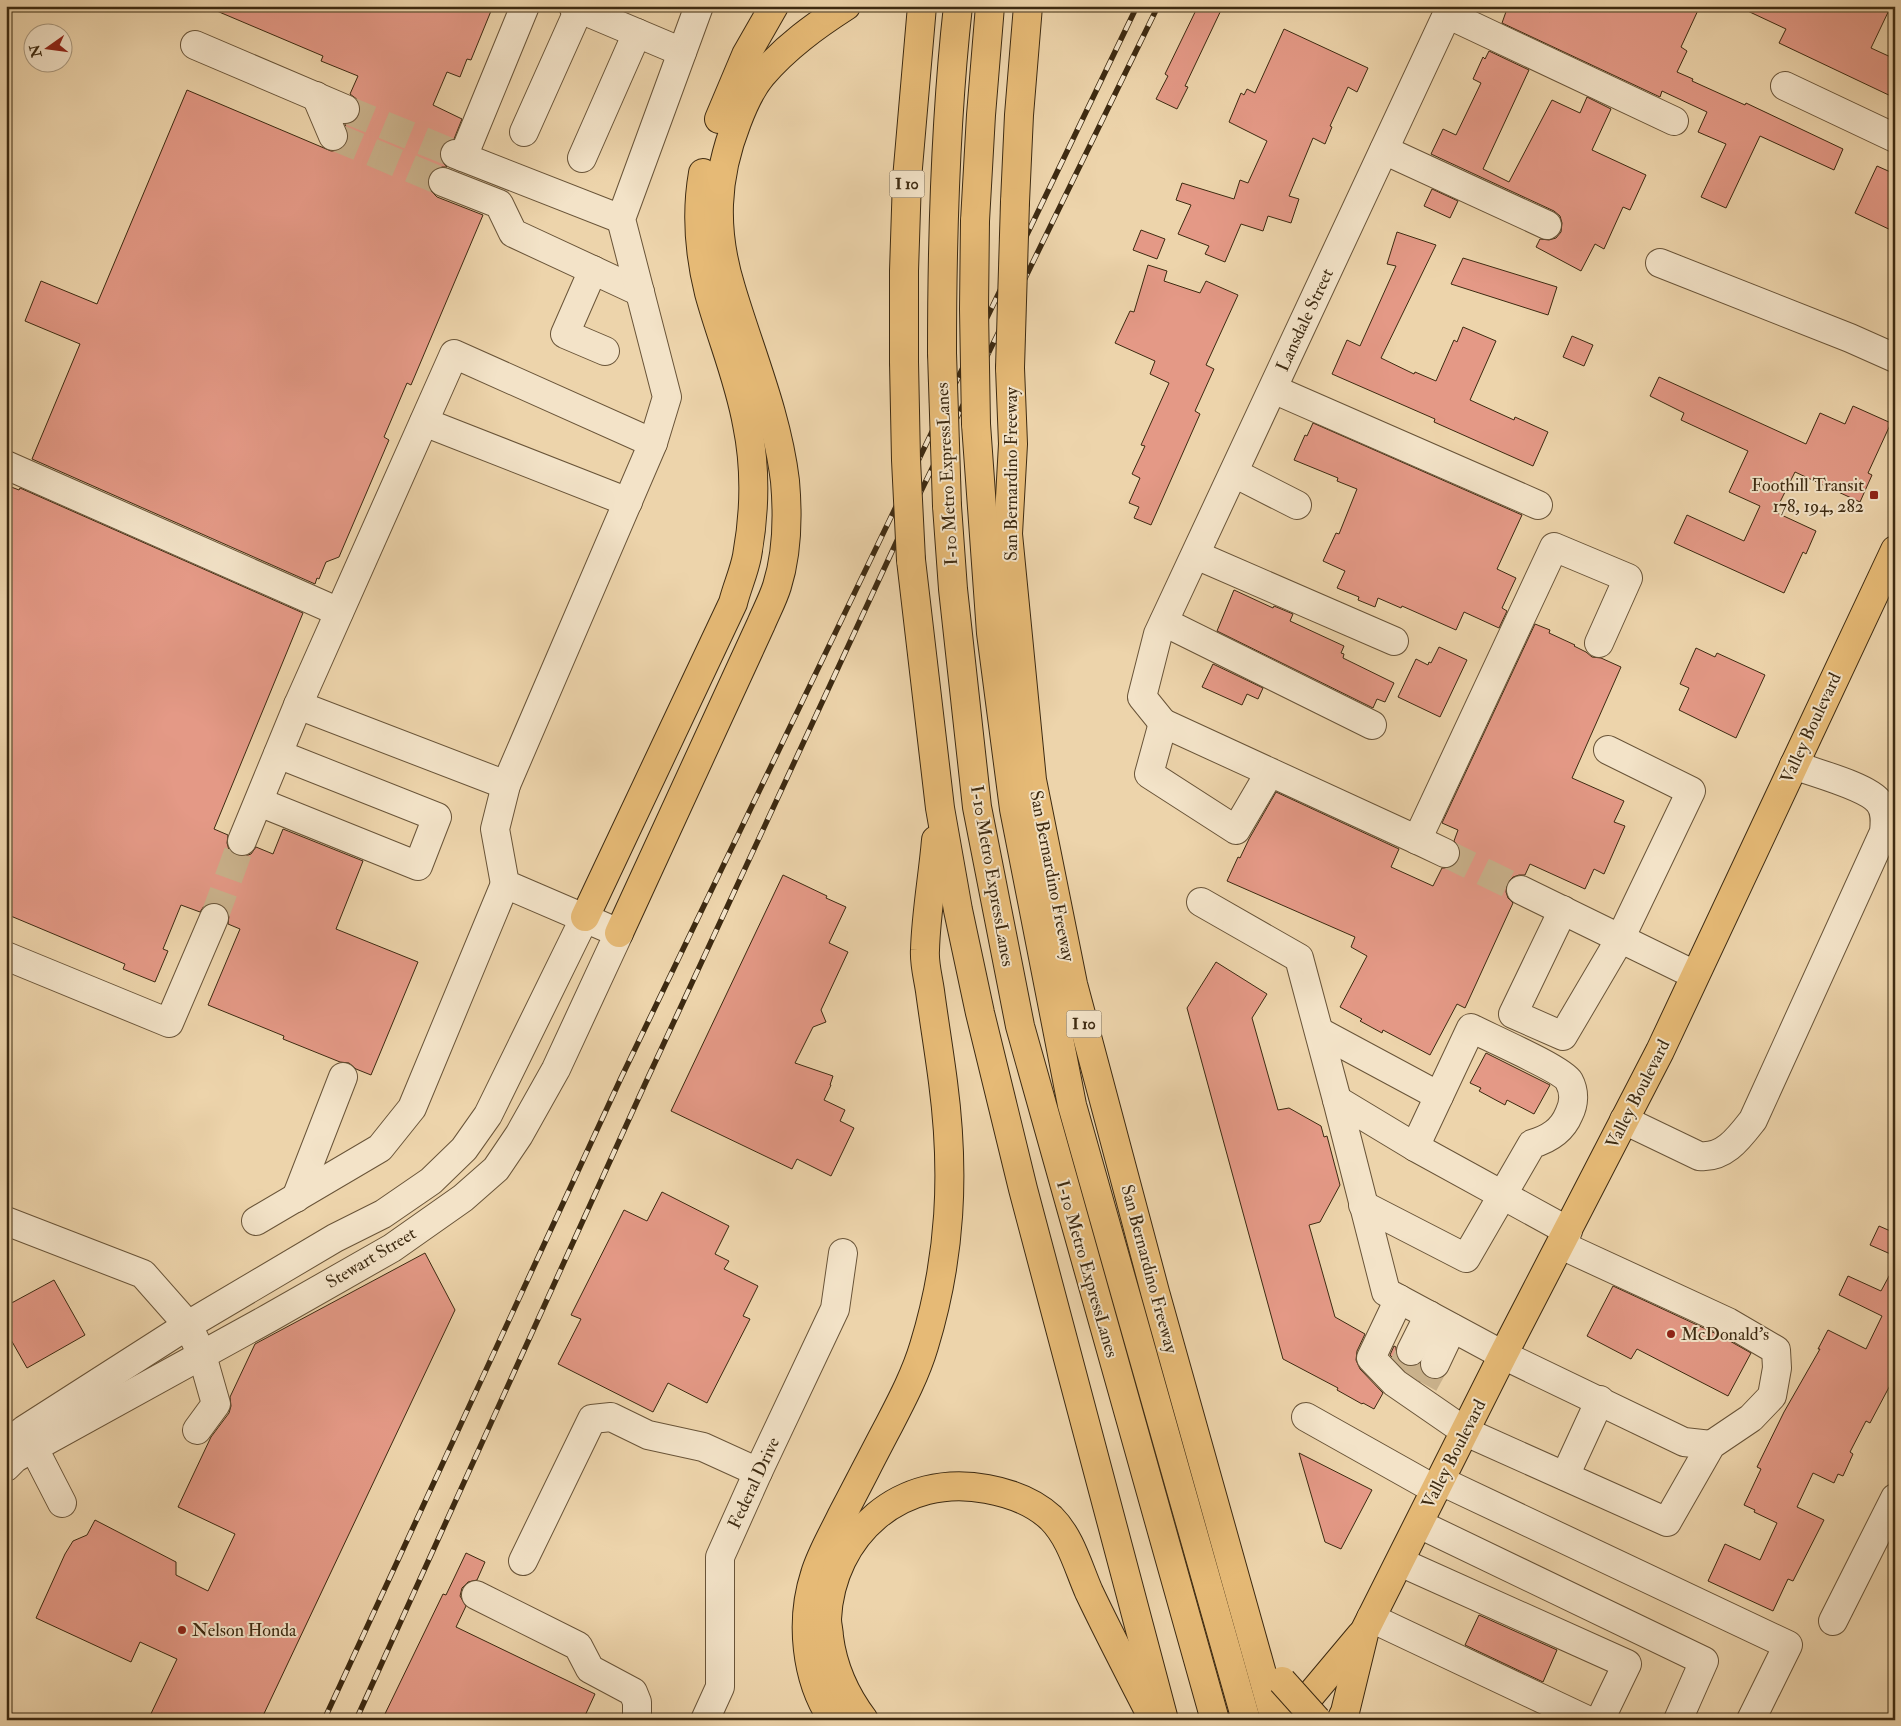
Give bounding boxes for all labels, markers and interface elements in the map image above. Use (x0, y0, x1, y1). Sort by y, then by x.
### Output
north arrow (22, 22, 72, 72)
text: N (26, 42, 46, 60)
road number: I 10 (890, 170, 924, 198)
street label: Lansdale Street (1271, 265, 1339, 375)
street label: I-10 Metro ExpressLanes (931, 382, 963, 566)
street label: San Bernardino Freeway (1000, 386, 1023, 561)
place label: Foothill Transit 178, 194, 282 (1751, 474, 1864, 518)
marker: Foothill Transit 178, 194, 282 (1868, 489, 1880, 501)
street label: Valley Boulevard (1775, 669, 1847, 787)
street label: I-10 Metro ExpressLanes (965, 784, 1019, 968)
street label: San Bernardino Freeway (1024, 788, 1080, 965)
road number: I 10 (1066, 1011, 1102, 1038)
street label: Valley Boulevard (1601, 1035, 1675, 1152)
street label: I-10 Metro ExpressLanes (1051, 1178, 1123, 1360)
street label: San Bernardino Freeway (1115, 1182, 1183, 1357)
street label: Stewart Street (322, 1222, 421, 1294)
place label: McDonald's (1681, 1323, 1769, 1346)
marker: McDonald's (1665, 1328, 1677, 1340)
street label: Valley Boulevard (1417, 1395, 1491, 1512)
street label: Federal Drive (723, 1433, 785, 1532)
place label: Nelson Honda (192, 1619, 297, 1642)
marker: Nelson Honda (176, 1624, 188, 1636)

